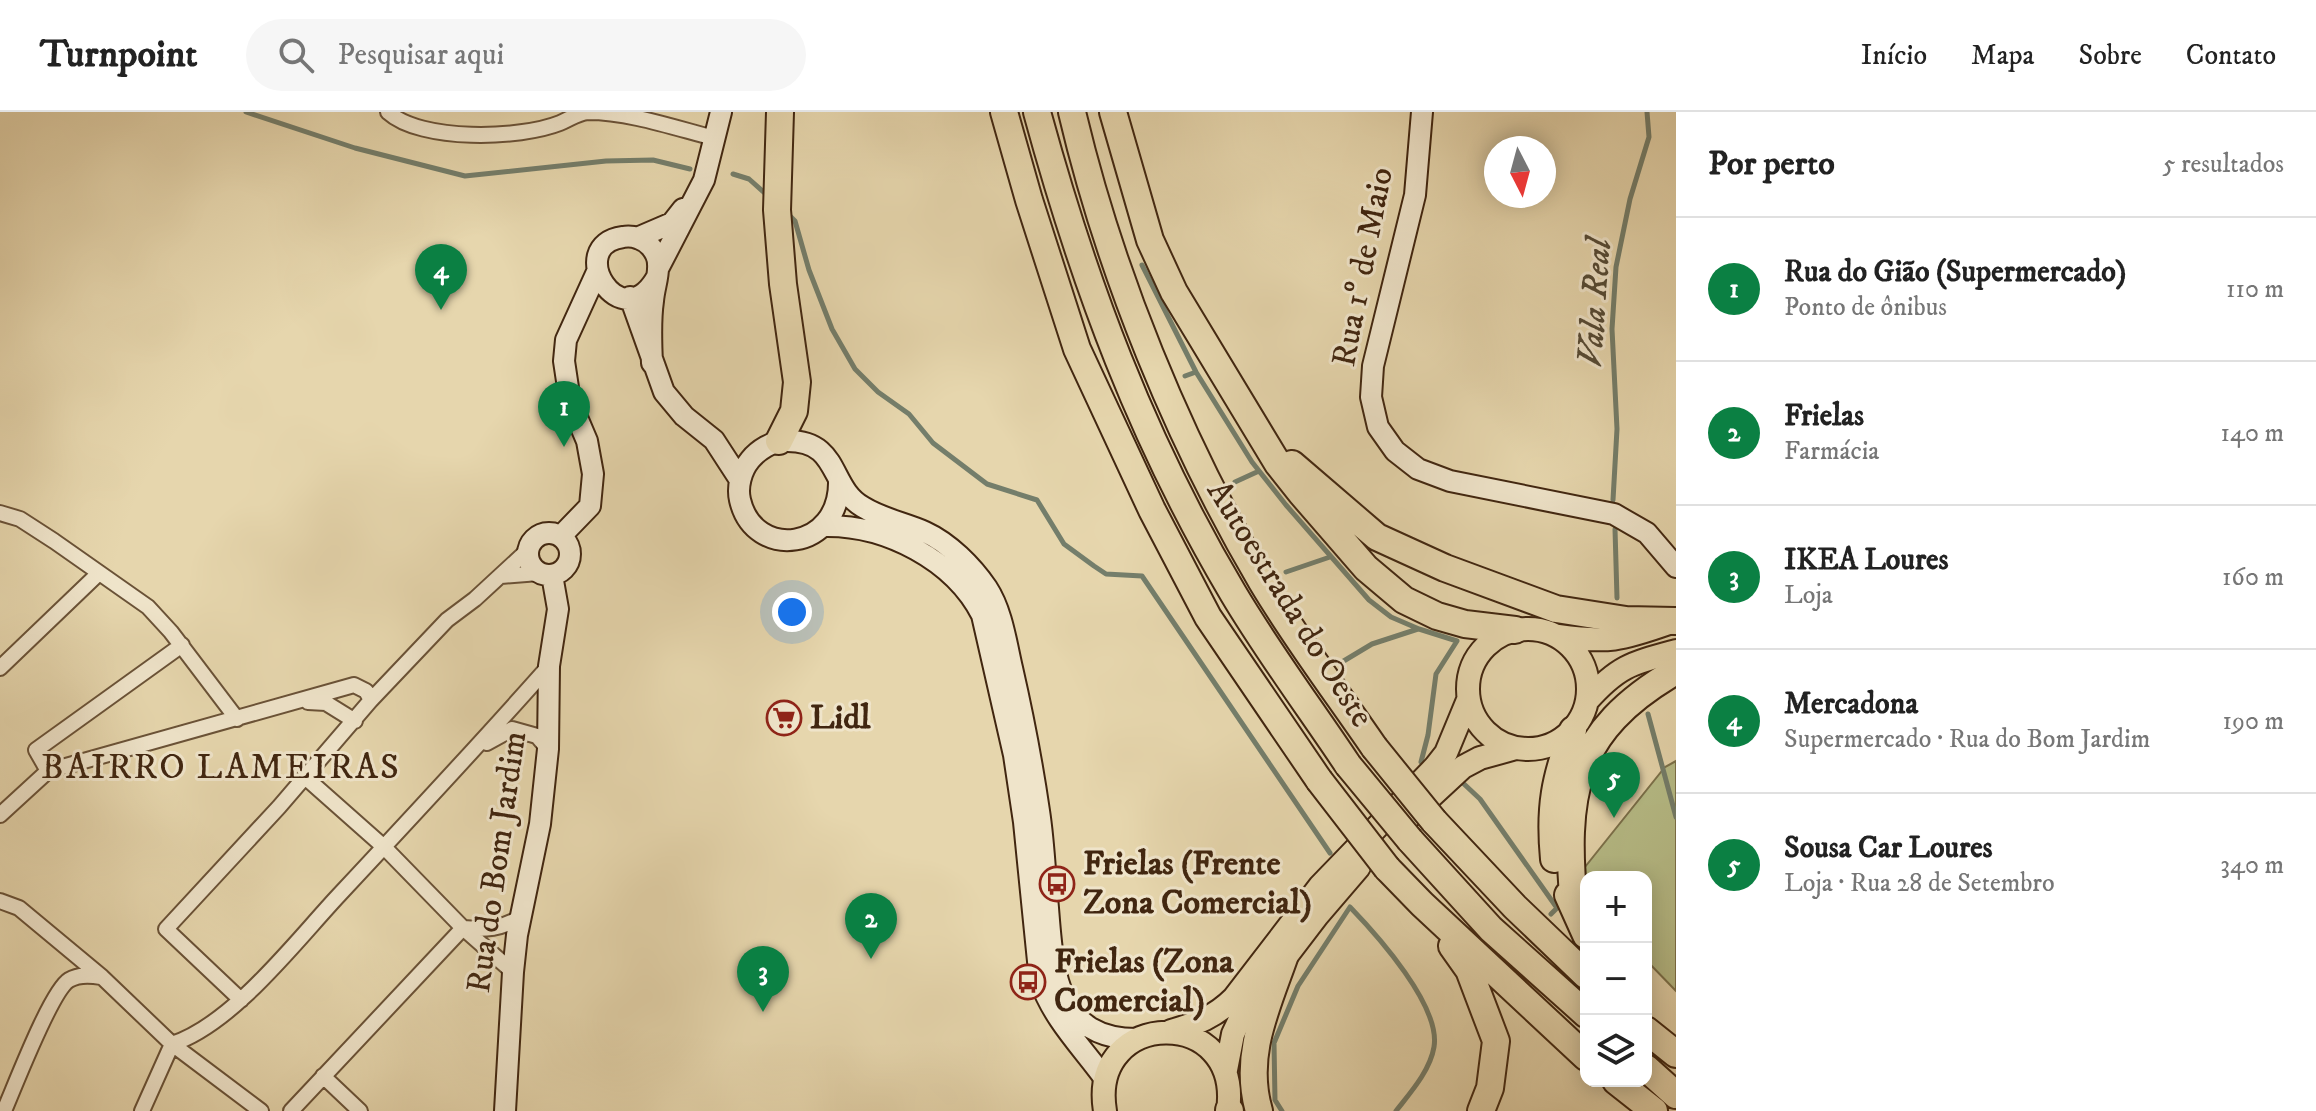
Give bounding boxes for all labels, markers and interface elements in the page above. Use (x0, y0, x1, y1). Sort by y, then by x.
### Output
search box (246, 19, 806, 91)
text: Turnpoint (40, 31, 198, 79)
icon: search (274, 33, 318, 77)
text: Pesquisar aqui (338, 37, 504, 74)
text: Início (1861, 38, 1927, 73)
text: Mapa (1971, 38, 2035, 73)
text: Sobre (2079, 38, 2142, 73)
text: Contato (2186, 38, 2276, 73)
north arrow (1484, 136, 1556, 208)
text: Por perto (1708, 143, 1835, 185)
text: 5 resultados (2162, 148, 2284, 181)
street label: Rua 1º de Maio (1323, 164, 1403, 370)
water label: Vala Real (1568, 233, 1622, 369)
pin: 4 (415, 244, 467, 310)
text: Rua do Gião (Supermercado) (1784, 254, 2126, 291)
text: 1 (1729, 273, 1739, 306)
text: 110 m (2226, 273, 2284, 306)
text: Ponto de ônibus (1784, 291, 1947, 324)
pin: 1 (538, 381, 590, 447)
text: Frielas (1784, 398, 1864, 435)
text: 2 (1728, 417, 1740, 450)
text: 140 m (2220, 417, 2284, 450)
text: Farmácia (1784, 435, 1879, 468)
street label: Autoestrada do Oeste (1197, 473, 1383, 735)
text: IKEA Loures (1784, 542, 1949, 579)
text: 3 (1729, 561, 1739, 594)
text: 160 m (2222, 561, 2284, 594)
text: Loja (1784, 579, 1833, 612)
your location (772, 592, 812, 632)
text: Mercadona (1784, 686, 1918, 723)
place label: Lidl (810, 697, 871, 739)
supermarket icon: Lidl (765, 699, 803, 737)
text: 4 (1727, 705, 1741, 738)
text: 190 m (2222, 705, 2284, 738)
text: Supermercado · Rua do Bom Jardim (1784, 723, 2150, 756)
street label: Rua do Bom Jardim (458, 729, 536, 995)
district label: BAIRRO LAMEIRAS (41, 745, 401, 790)
pin: 5 (1588, 752, 1640, 818)
text: Sousa Car Loures (1784, 830, 1993, 867)
place label: Frielas (Frente Zona Comercial) (1083, 843, 1312, 924)
text: 5 (1728, 849, 1740, 882)
text: 340 m (2220, 849, 2284, 882)
bus stop icon: Frielas (Frente Zona Comercial) (1038, 865, 1076, 903)
text: Loja · Rua 28 de Setembro (1784, 867, 2055, 900)
map controls (1580, 871, 1652, 1087)
button: + (1580, 871, 1652, 943)
pin: 2 (845, 893, 897, 959)
place label: Frielas (Zona Comercial) (1054, 941, 1234, 1022)
button: − (1580, 943, 1652, 1015)
pin: 3 (737, 946, 789, 1012)
bus stop icon: Frielas (Zona Comercial) (1009, 963, 1047, 1001)
button: layers (1580, 1015, 1652, 1087)

